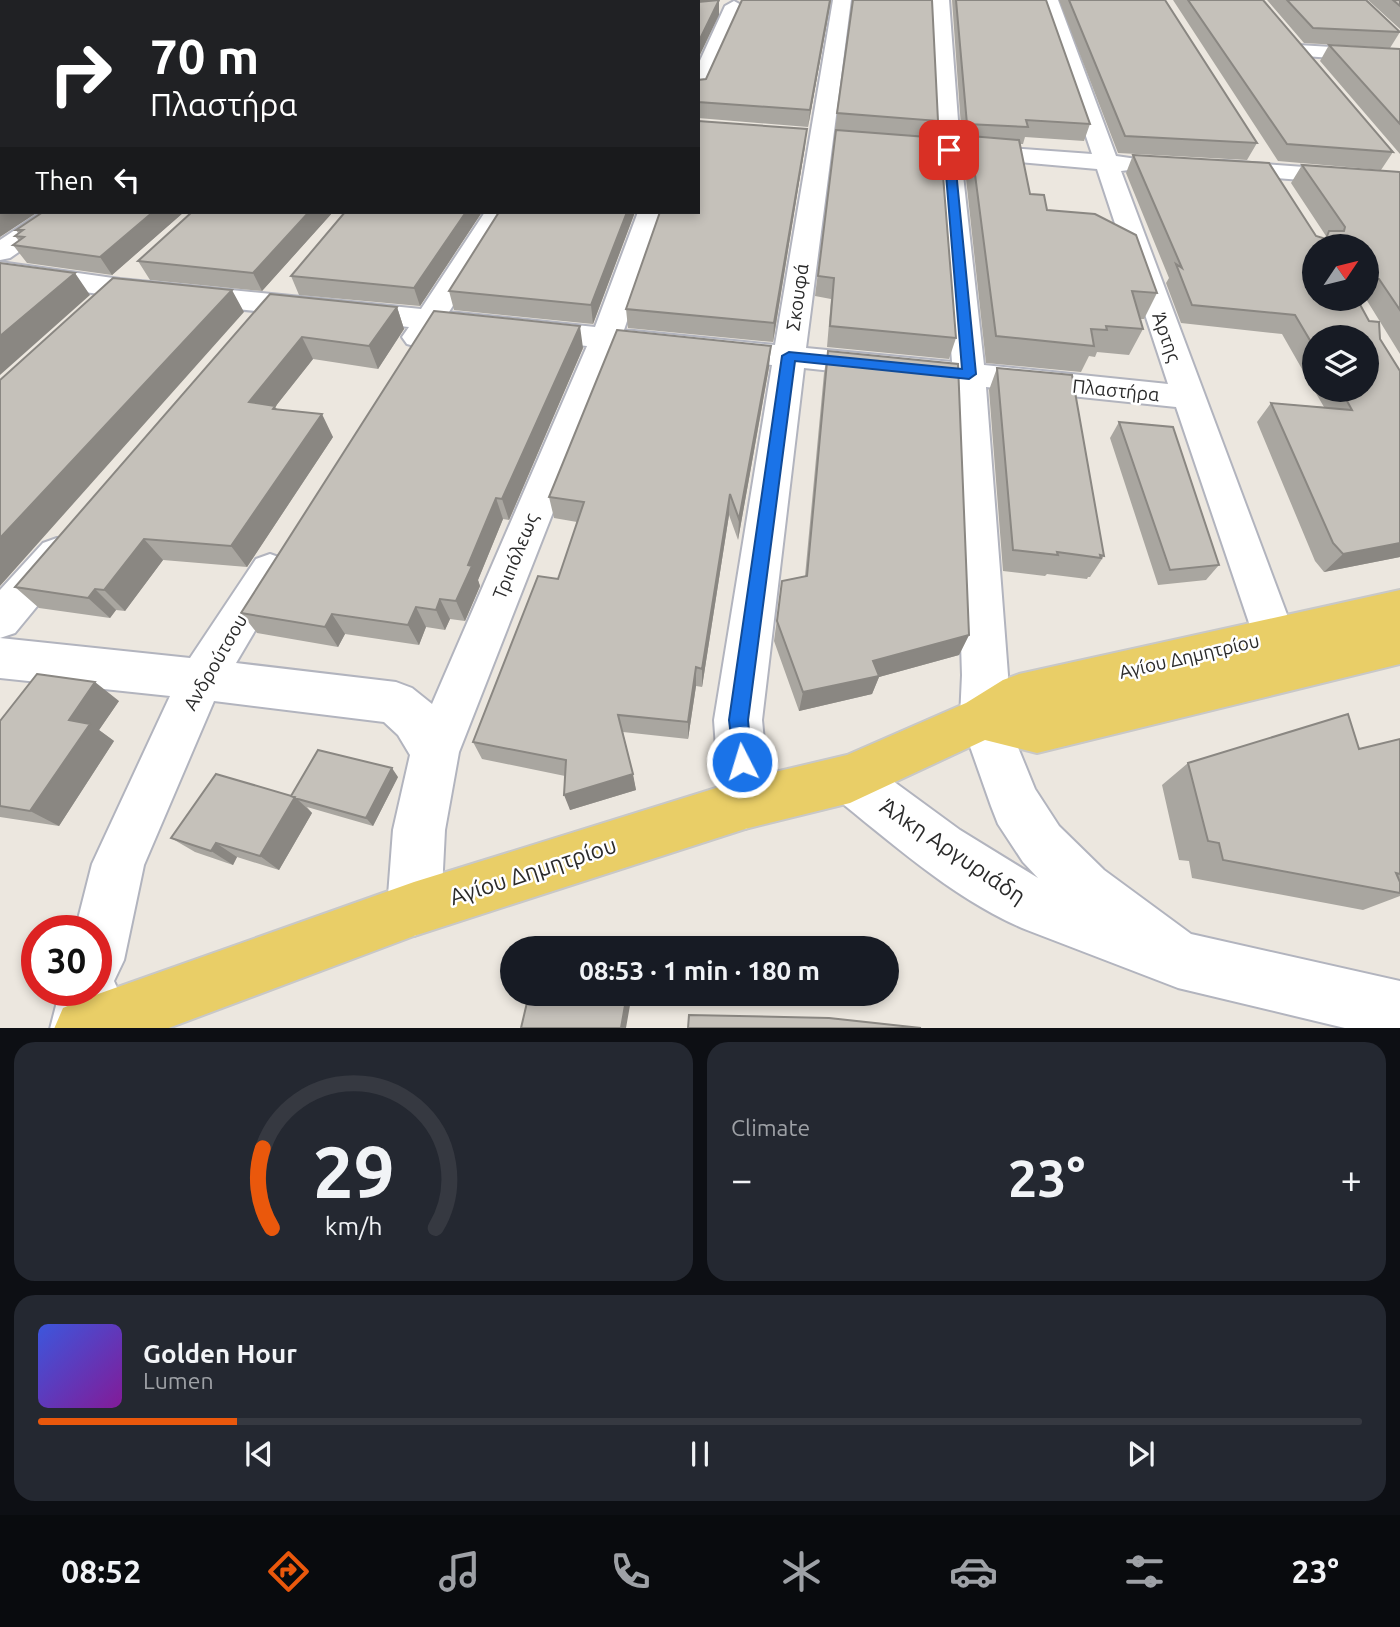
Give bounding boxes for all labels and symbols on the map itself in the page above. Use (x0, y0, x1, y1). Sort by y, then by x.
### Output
pin (919, 120, 979, 180)
north arrow (1302, 234, 1379, 312)
street label: Σκουφά (781, 262, 813, 332)
street label: Άρτης (1148, 309, 1186, 365)
street label: Πλαστήρα (1071, 374, 1161, 406)
street label: Τριπόλεως (488, 509, 542, 602)
street label: Ανδρούτσου (179, 610, 251, 714)
street label: Αγίου Δημητρίου (1117, 629, 1261, 683)
position arrow (705, 725, 779, 799)
street label: Άλκη Αργυριάδη (876, 793, 1031, 908)
street label: Αγίου Δημητρίου (446, 832, 619, 909)
speed limit sign: 30 (21, 915, 112, 1006)

